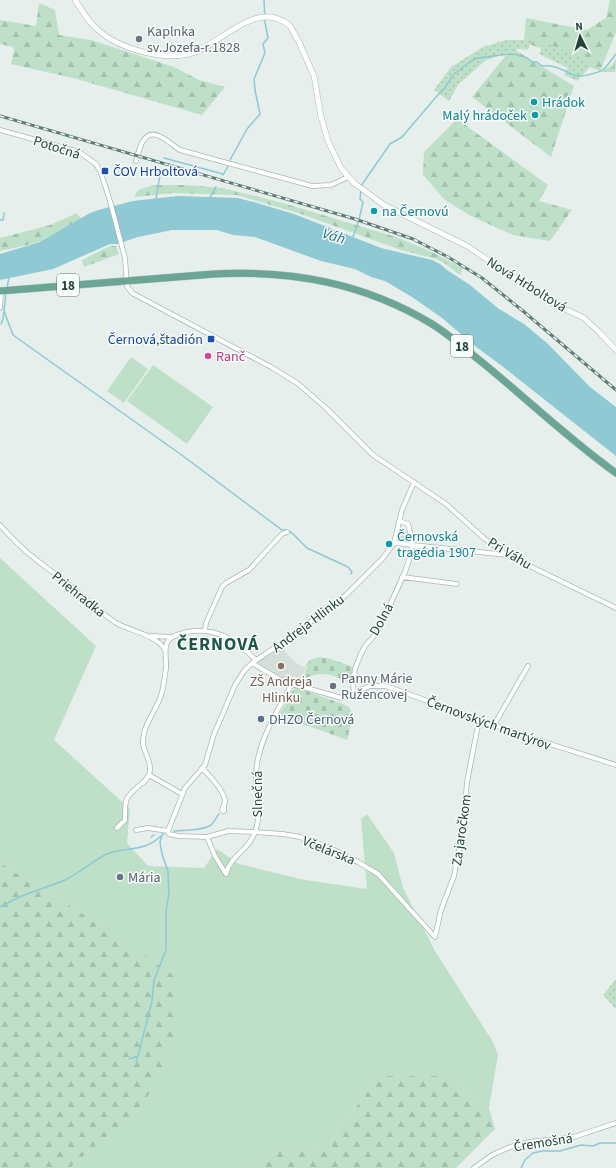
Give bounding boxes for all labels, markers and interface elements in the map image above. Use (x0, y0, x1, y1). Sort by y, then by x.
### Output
north arrow (560, 16, 600, 56)
text: N (575, 19, 583, 34)
place label: Kaplnka sv.Jozefa-r.1828 (147, 22, 240, 58)
marker: Kaplnka sv.Jozefa-r.1828 (134, 34, 144, 44)
place label: Hrádok (542, 93, 585, 113)
marker: Hrádok (529, 97, 539, 107)
place label: Malý hrádoček (442, 106, 527, 126)
marker: Malý hrádoček (530, 110, 540, 120)
street label: Potočná (31, 131, 83, 165)
place label: ČOV Hrboltová (113, 162, 198, 182)
marker: ČOV Hrboltová (100, 166, 110, 176)
place label: na Černovú (382, 202, 449, 222)
marker: na Černovú (369, 206, 379, 216)
water label: Váh (320, 223, 348, 250)
street label: Nová Hrboltová (483, 252, 570, 317)
road number: 18 (57, 274, 79, 296)
place label: Černová,štadión (108, 330, 203, 350)
marker: Černová,štadión (206, 334, 216, 344)
road number: 18 (451, 335, 473, 357)
place label: Ranč (216, 347, 246, 367)
marker: Ranč (203, 351, 213, 361)
place label: Černovská tragédia 1907 (397, 527, 476, 563)
street label: Pri Váhu (484, 533, 535, 575)
marker: Černovská tragédia 1907 (384, 539, 394, 549)
street label: Priehradka (47, 567, 110, 623)
street label: Andreja Hlinku (268, 590, 349, 658)
street label: Dolná (365, 600, 399, 639)
district label: ČERNOVÁ (177, 632, 259, 657)
marker: ZŠ Andreja Hlinku (276, 661, 286, 671)
place label: Panny Márie Ružencovej (341, 669, 413, 705)
place label: ZŠ Andreja Hlinku (250, 672, 312, 708)
marker: Panny Márie Ružencovej (328, 681, 338, 691)
street label: Černovských martýrov (424, 692, 554, 756)
place label: DHZO Černová (269, 710, 354, 730)
marker: DHZO Černová (256, 714, 266, 724)
street label: Slnečná (248, 771, 268, 817)
street label: Za jaročkom (447, 793, 477, 867)
street label: Včelárska (299, 831, 358, 871)
place label: Mária (128, 868, 161, 888)
marker: Mária (115, 872, 125, 882)
street label: Čremošná (512, 1128, 574, 1158)

